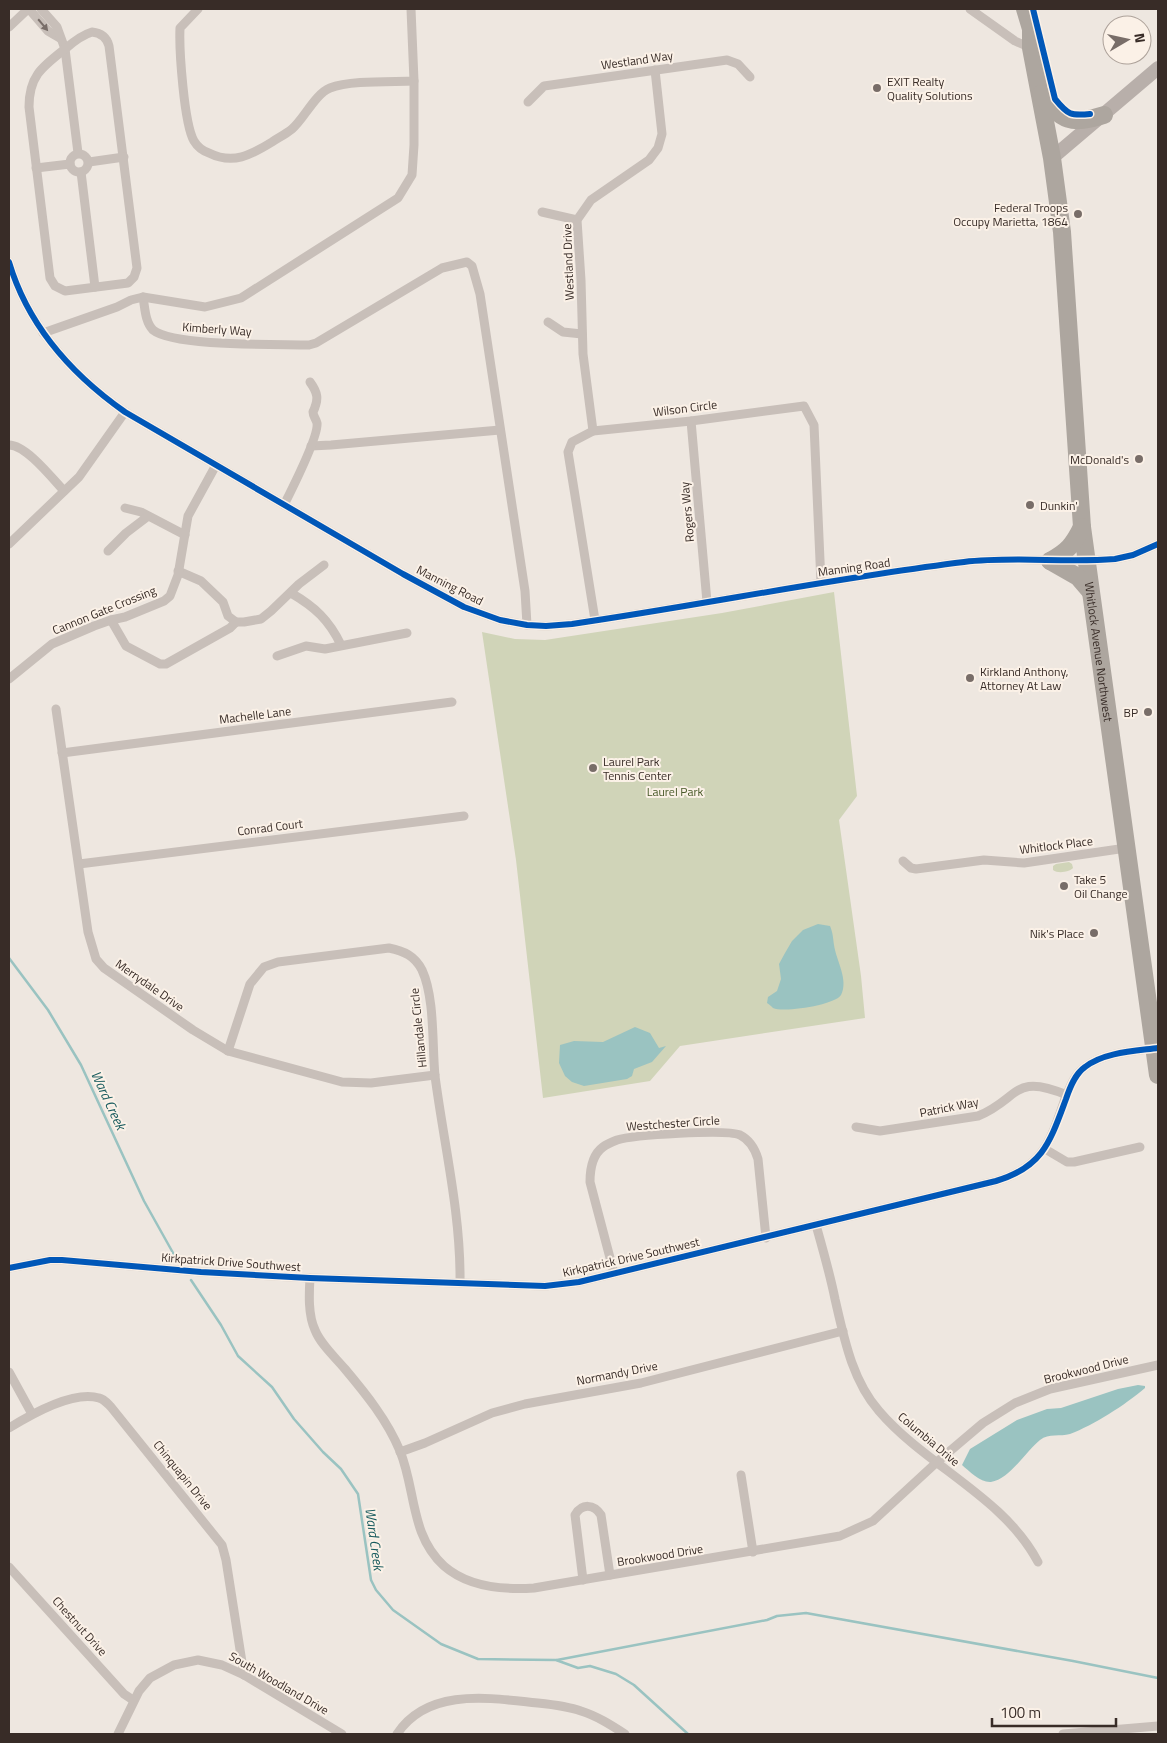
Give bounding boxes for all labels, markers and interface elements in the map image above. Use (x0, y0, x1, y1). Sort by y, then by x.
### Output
north arrow (1102, 15, 1152, 65)
one-way arrow (38, 18, 49, 31)
text: N (1129, 31, 1151, 44)
street label: Westland Way (600, 46, 674, 74)
place label: EXIT Realty Quality Solutions (887, 72, 973, 105)
marker: EXIT Realty Quality Solutions (871, 82, 883, 94)
place label: Federal Troops Occupy Marietta, 1864 (953, 198, 1068, 231)
marker: Federal Troops Occupy Marietta, 1864 (1072, 208, 1084, 220)
street label: Westland Drive (557, 223, 579, 301)
street label: Kimberly Way (182, 317, 252, 341)
street label: Wilson Circle (652, 395, 718, 421)
place label: McDonald's (1070, 450, 1129, 469)
marker: McDonald's (1133, 453, 1145, 465)
street label: Rogers Way (675, 481, 699, 543)
place label: Dunkin' (1040, 496, 1078, 515)
marker: Dunkin' (1024, 499, 1036, 511)
street label: Manning Road (817, 553, 891, 581)
street label: Manning Road (413, 560, 487, 610)
street label: Whitlock Avenue Northwest (1080, 580, 1118, 724)
street label: Cannon Gate Crossing (49, 581, 159, 639)
place label: Kirkland Anthony, Attorney At Law (980, 662, 1069, 695)
marker: Kirkland Anthony, Attorney At Law (964, 672, 976, 684)
street label: Machelle Lane (218, 701, 292, 729)
place label: BP (1123, 703, 1138, 722)
marker: BP (1142, 706, 1154, 718)
place label: Laurel Park Tennis Center (603, 752, 671, 785)
marker: Laurel Park Tennis Center (587, 762, 599, 774)
park label: Laurel Park (647, 782, 704, 801)
street label: Conrad Court (236, 813, 305, 840)
street label: Whitlock Place (1018, 831, 1094, 859)
place label: Take 5 Oil Change (1074, 870, 1128, 903)
marker: Take 5 Oil Change (1058, 880, 1070, 892)
place label: Nik's Place (1030, 924, 1084, 943)
marker: Nik's Place (1088, 927, 1100, 939)
street label: Merrydale Drive (112, 954, 188, 1016)
street label: Hillandale Circle (404, 987, 432, 1069)
water label: Ward Creek (86, 1067, 133, 1135)
street label: Patrick Way (918, 1092, 980, 1122)
street label: Westchester Circle (626, 1110, 720, 1136)
street label: Kirkpatrick Drive Southwest (561, 1232, 702, 1282)
street label: Kirkpatrick Drive Southwest (161, 1248, 302, 1276)
street label: Brookwood Drive (1042, 1349, 1130, 1389)
street label: Normandy Drive (575, 1356, 659, 1390)
street label: Columbia Drive (894, 1407, 964, 1471)
street label: Chinquapin Drive (149, 1436, 217, 1514)
water label: Ward Creek (360, 1506, 390, 1573)
street label: Brookwood Drive (616, 1539, 704, 1571)
street label: Chestnut Drive (48, 1592, 112, 1660)
street label: South Woodland Drive (226, 1647, 332, 1719)
scale bar (992, 1696, 1116, 1728)
text: 100 m (1000, 1701, 1041, 1724)

